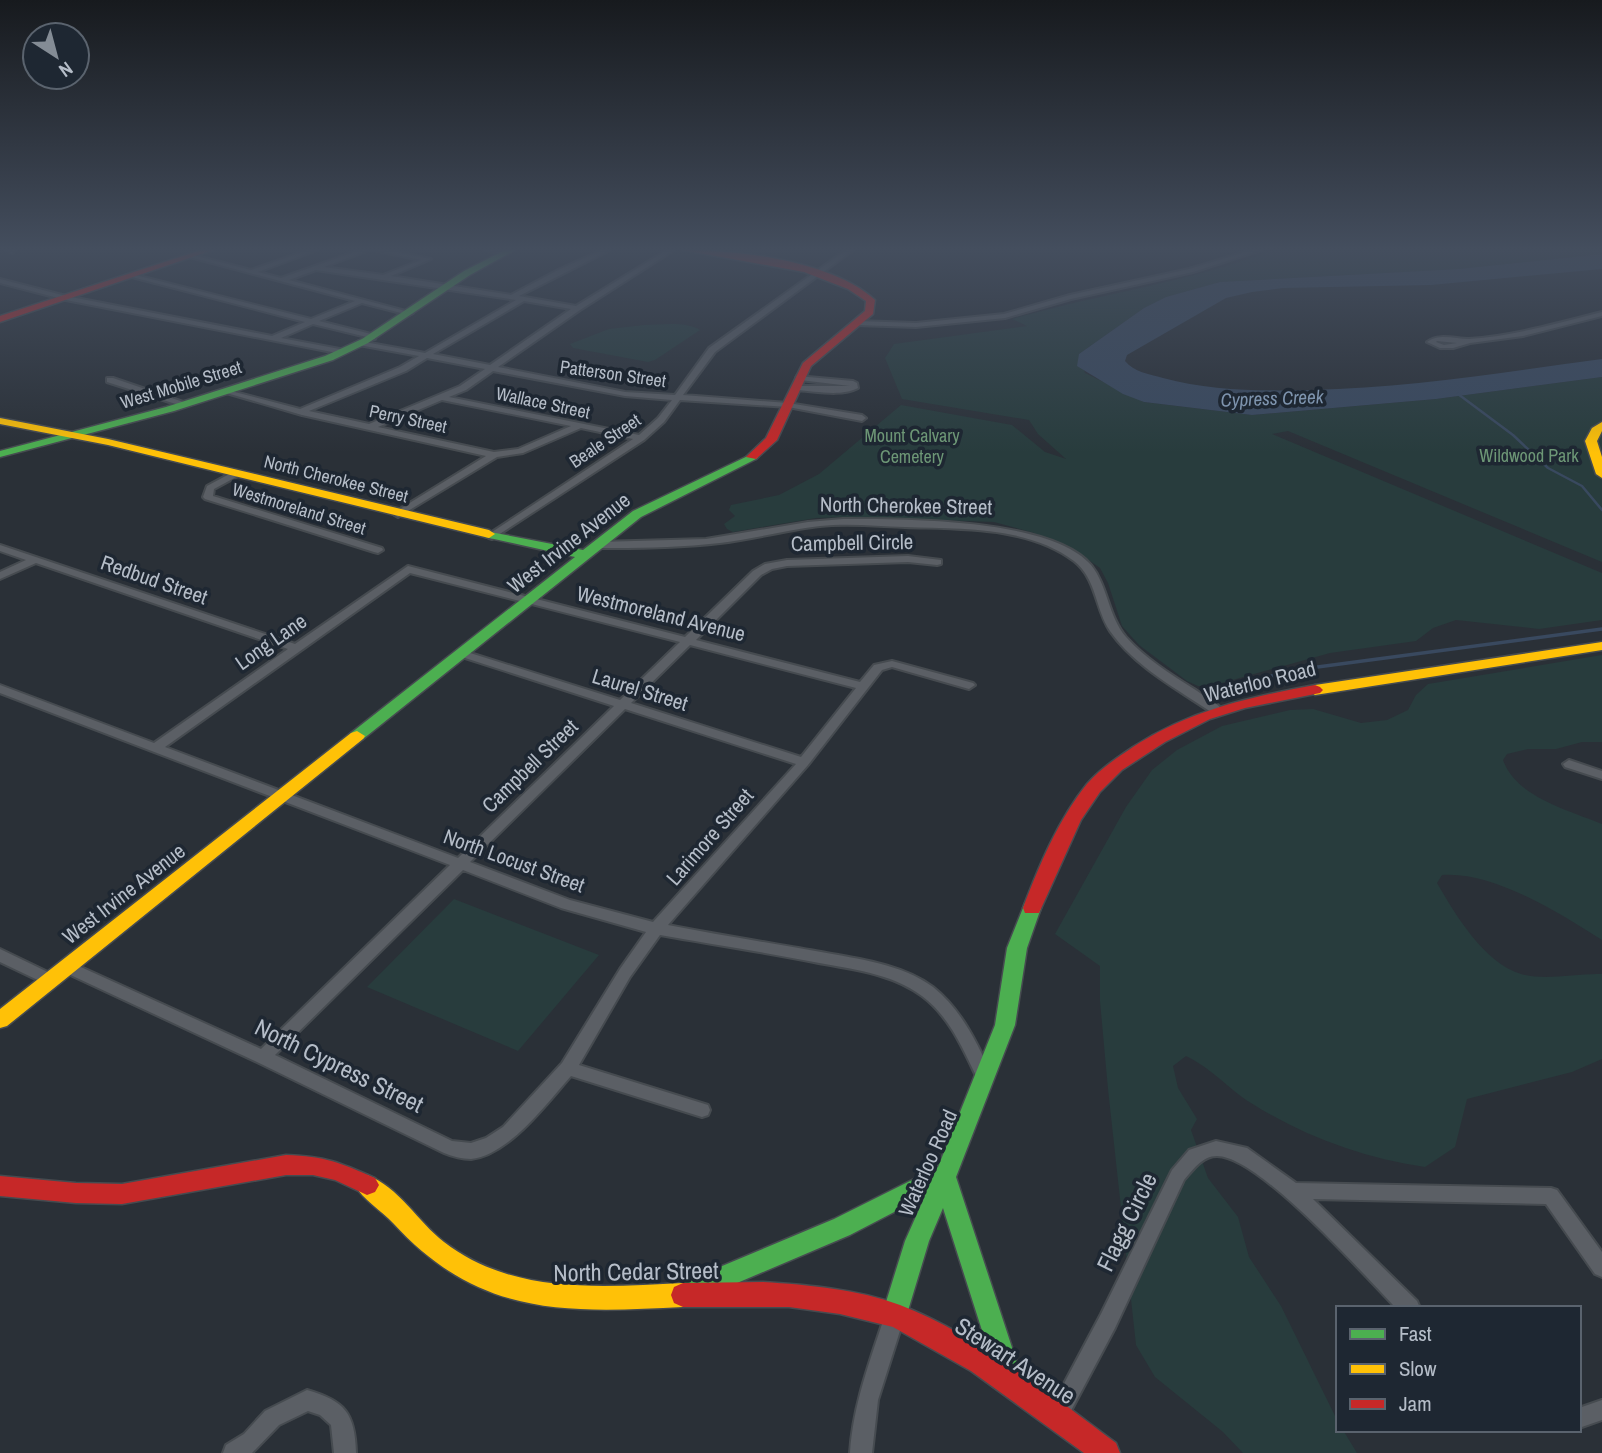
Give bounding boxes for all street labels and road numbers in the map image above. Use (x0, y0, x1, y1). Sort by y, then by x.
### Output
street label: West Mobile Street (117, 354, 244, 415)
street label: Patterson Street (559, 354, 668, 393)
street label: Wallace Street (494, 380, 592, 425)
street label: Perry Street (367, 398, 449, 439)
street label: Beale Street (564, 408, 645, 474)
street label: North Cherokee Street (261, 449, 411, 509)
street label: Westmoreland Street (229, 476, 369, 541)
street label: West Irvine Avenue (501, 485, 636, 600)
street label: North Cherokee Street (820, 489, 993, 522)
street label: Campbell Circle (791, 527, 913, 558)
street label: Redbud Street (97, 548, 212, 611)
street label: Westmoreland Avenue (574, 579, 748, 648)
street label: Long Lane (229, 606, 312, 677)
street label: Waterloo Road (1201, 654, 1319, 709)
street label: Laurel Street (589, 661, 692, 718)
street label: Campbell Street (475, 712, 584, 819)
street label: Larimore Street (659, 782, 760, 891)
street label: North Locust Street (439, 822, 589, 900)
street label: West Irvine Avenue (56, 836, 191, 951)
street label: North Cypress Street (250, 1010, 429, 1120)
street label: Waterloo Road (891, 1105, 964, 1221)
street label: Flagg Circle (1088, 1167, 1164, 1276)
street label: North Cedar Street (553, 1254, 719, 1288)
street label: Stewart Avenue (949, 1309, 1082, 1411)

